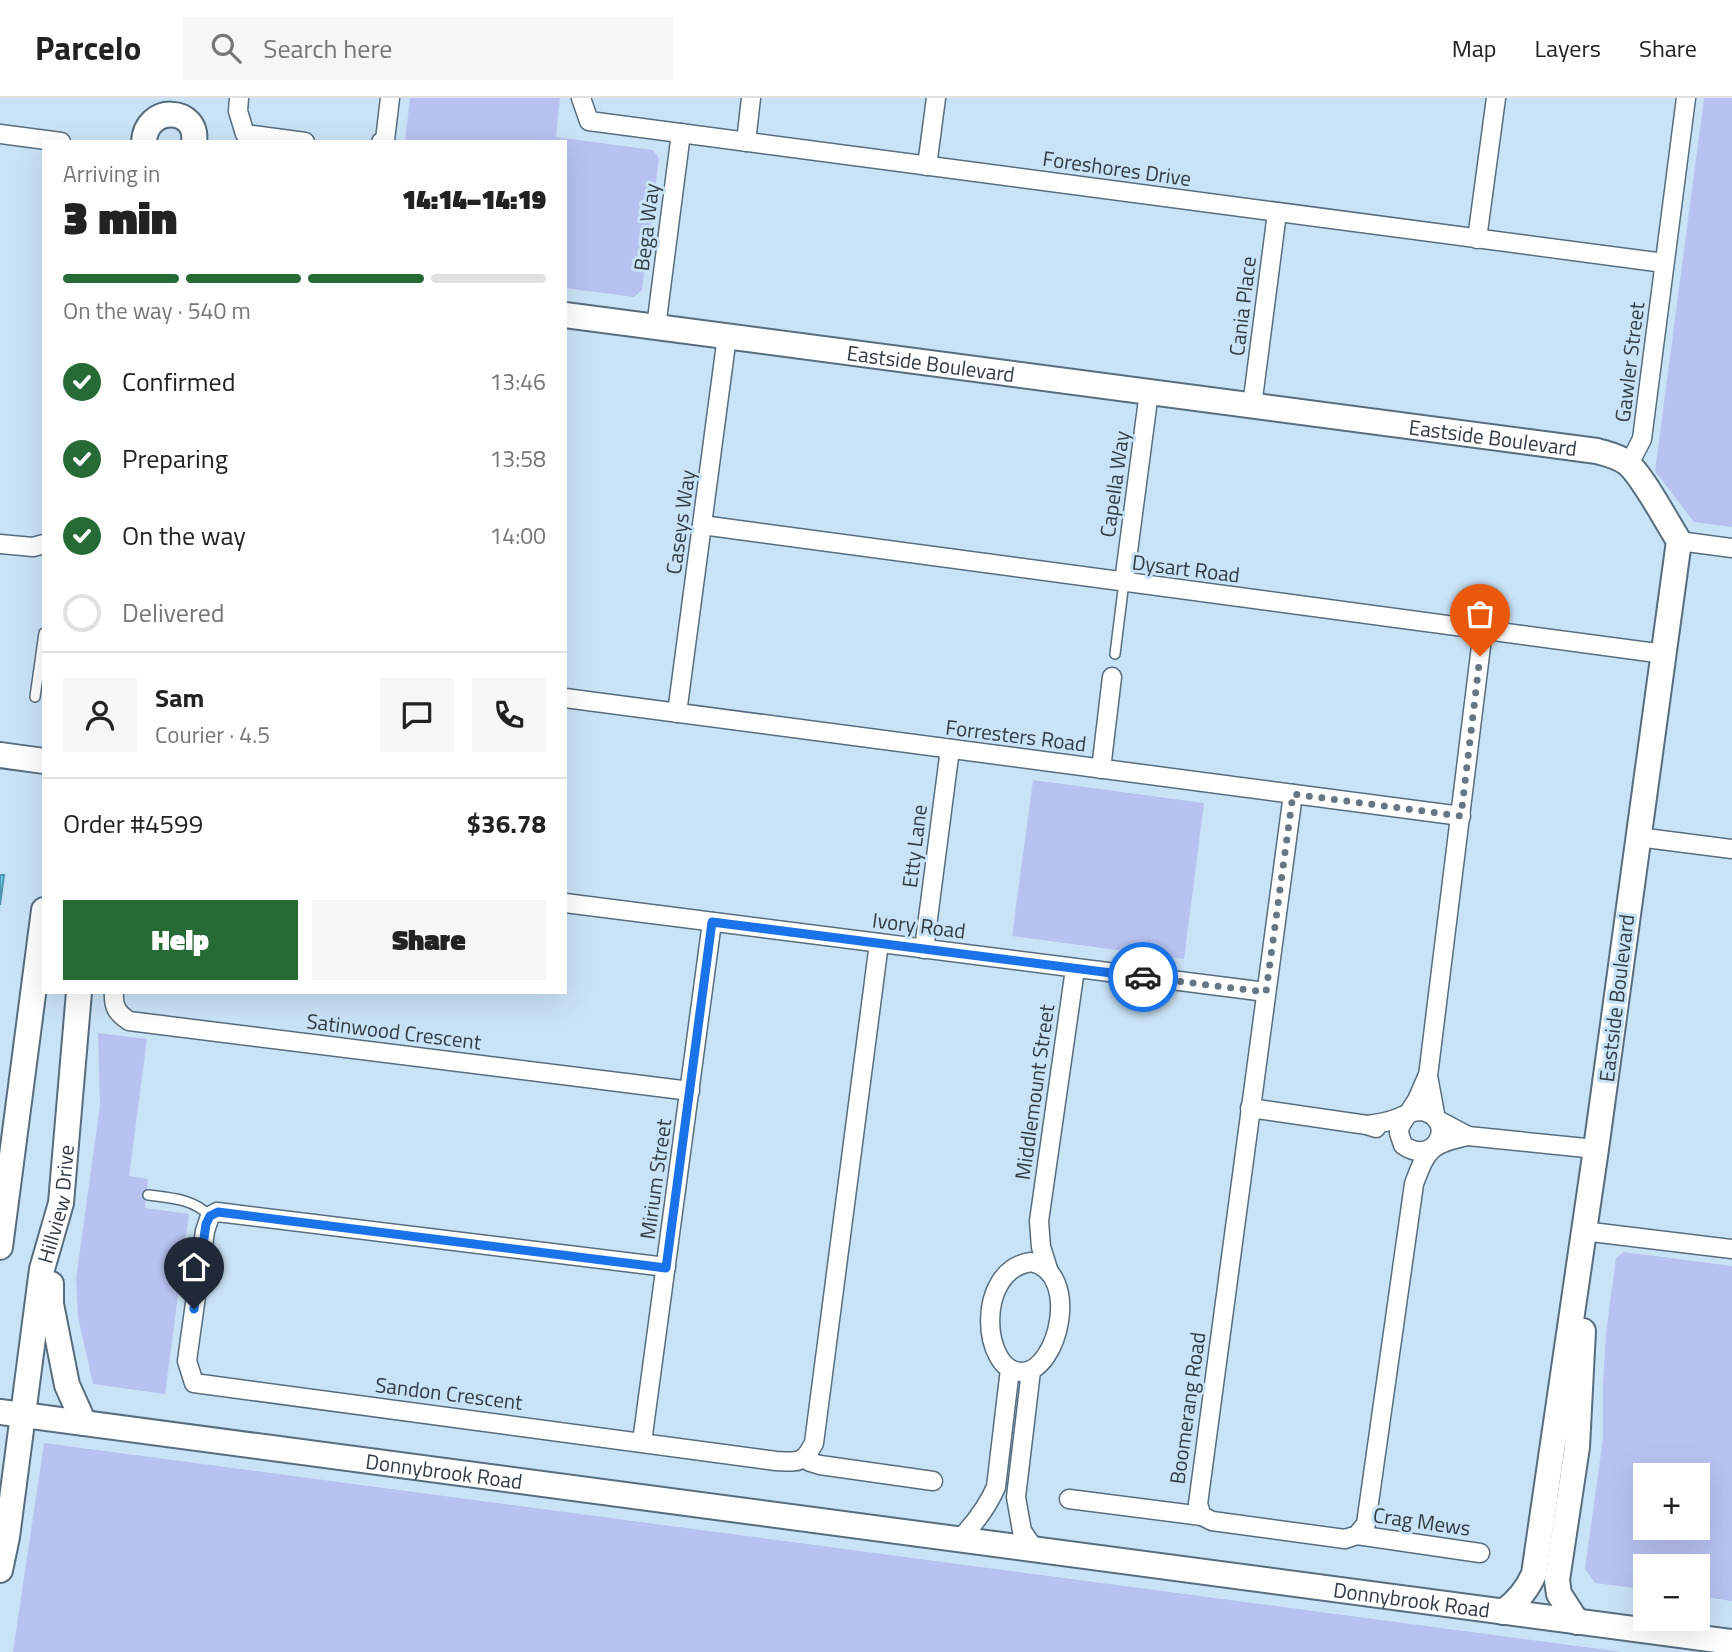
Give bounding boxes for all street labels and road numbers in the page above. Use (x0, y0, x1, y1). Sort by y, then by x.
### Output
street label: Foreshores Drive (1041, 142, 1193, 194)
street label: Bega Way (625, 181, 667, 273)
street label: Cania Place (1220, 254, 1264, 358)
street label: Gawler Street (1606, 299, 1652, 424)
street label: Eastside Boulevard (845, 336, 1017, 390)
street label: Eastside Boulevard (1407, 410, 1579, 464)
street label: Capella Way (1091, 429, 1137, 539)
street label: Caseys Way (657, 468, 703, 576)
street label: Dysart Road (1130, 546, 1242, 590)
street label: Forresters Road (944, 710, 1088, 760)
street label: Etty Lane (893, 803, 935, 889)
street label: Ivory Road (871, 903, 967, 947)
street label: Eastside Boulevard (1590, 912, 1642, 1084)
street label: Middlemount Street (1006, 1001, 1062, 1182)
street label: Satinwood Crescent (305, 1004, 484, 1058)
street label: Mirium Street (631, 1116, 679, 1241)
street label: Hillview Drive (29, 1143, 82, 1267)
street label: Boomerang Road (1160, 1330, 1214, 1486)
street label: Sandon Crescent (373, 1368, 525, 1418)
street label: Donnybrook Road (364, 1445, 524, 1497)
street label: Crag Mews (1371, 1498, 1473, 1544)
street label: Donnybrook Road (1331, 1573, 1492, 1626)

